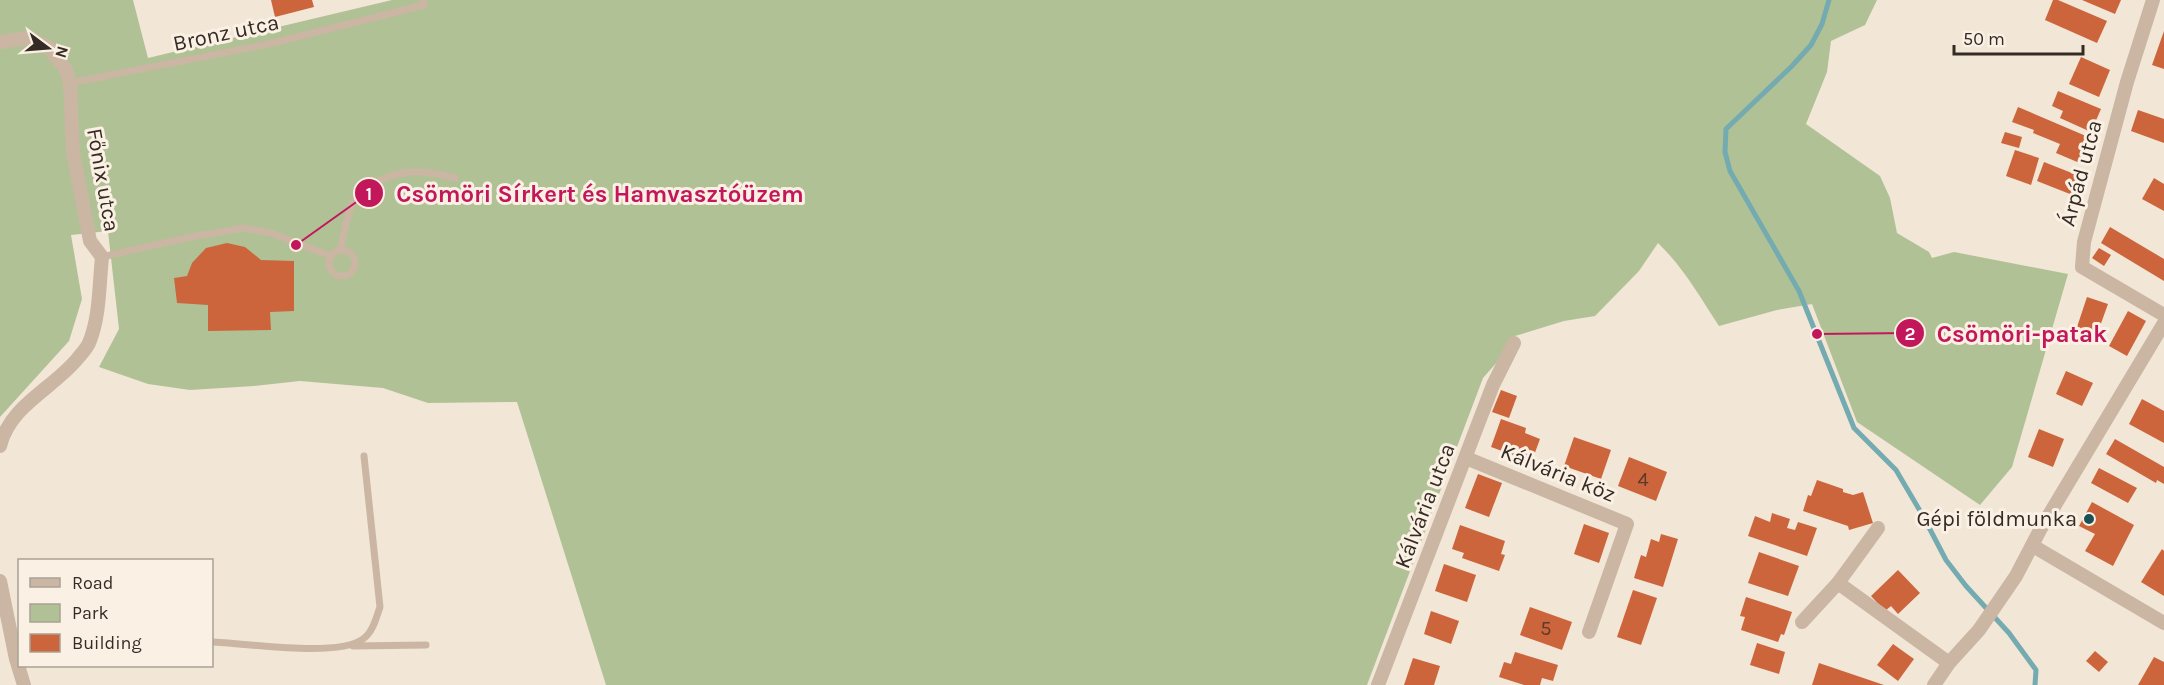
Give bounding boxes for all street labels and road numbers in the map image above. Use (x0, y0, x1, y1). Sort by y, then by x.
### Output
street label: Bronz utca (171, 9, 281, 57)
street label: Árpád utca (2053, 117, 2108, 229)
street label: Főnix utca (81, 126, 125, 234)
street label: Kálvária köz (1497, 438, 1619, 508)
street label: Kálvária utca (1389, 440, 1461, 572)

